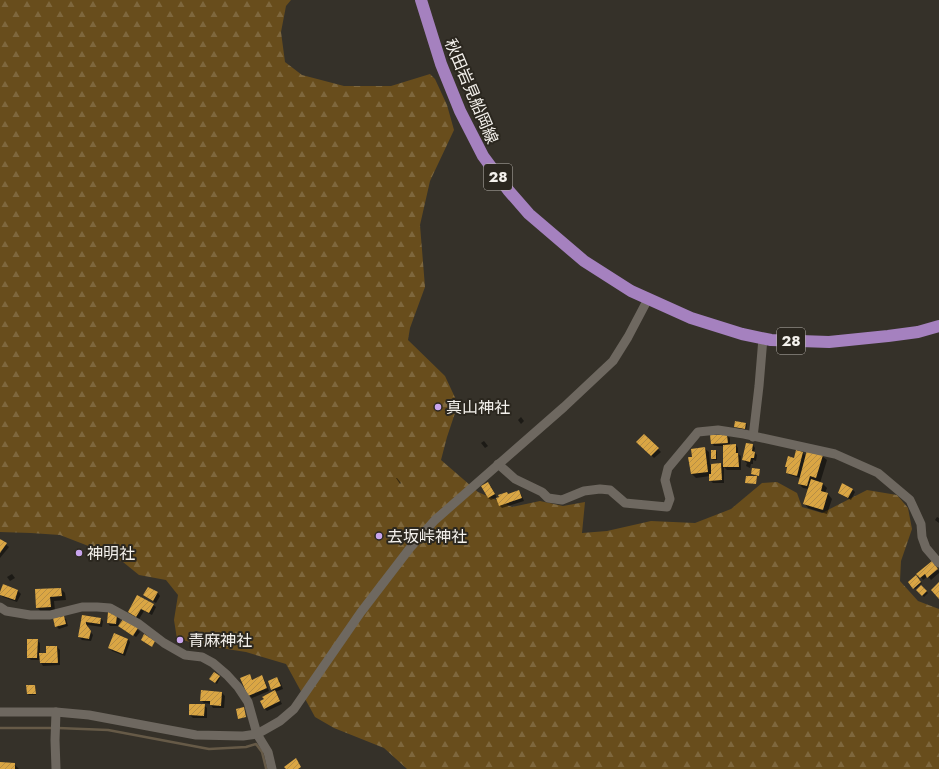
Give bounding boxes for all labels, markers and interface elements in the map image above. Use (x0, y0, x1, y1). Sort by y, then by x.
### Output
street label: 秋田岩見船岡線 (439, 35, 504, 147)
road number: 28 (484, 164, 512, 190)
road number: 28 (777, 328, 805, 354)
place label: 真山神社 (446, 396, 510, 419)
marker: 真山神社 (433, 402, 443, 412)
place label: 去坂峠神社 (387, 525, 467, 548)
marker: 去坂峠神社 (374, 531, 384, 541)
place label: 神明社 (87, 542, 135, 565)
marker: 神明社 (74, 548, 84, 558)
place label: 青麻神社 (188, 629, 252, 652)
marker: 青麻神社 (175, 635, 185, 645)

